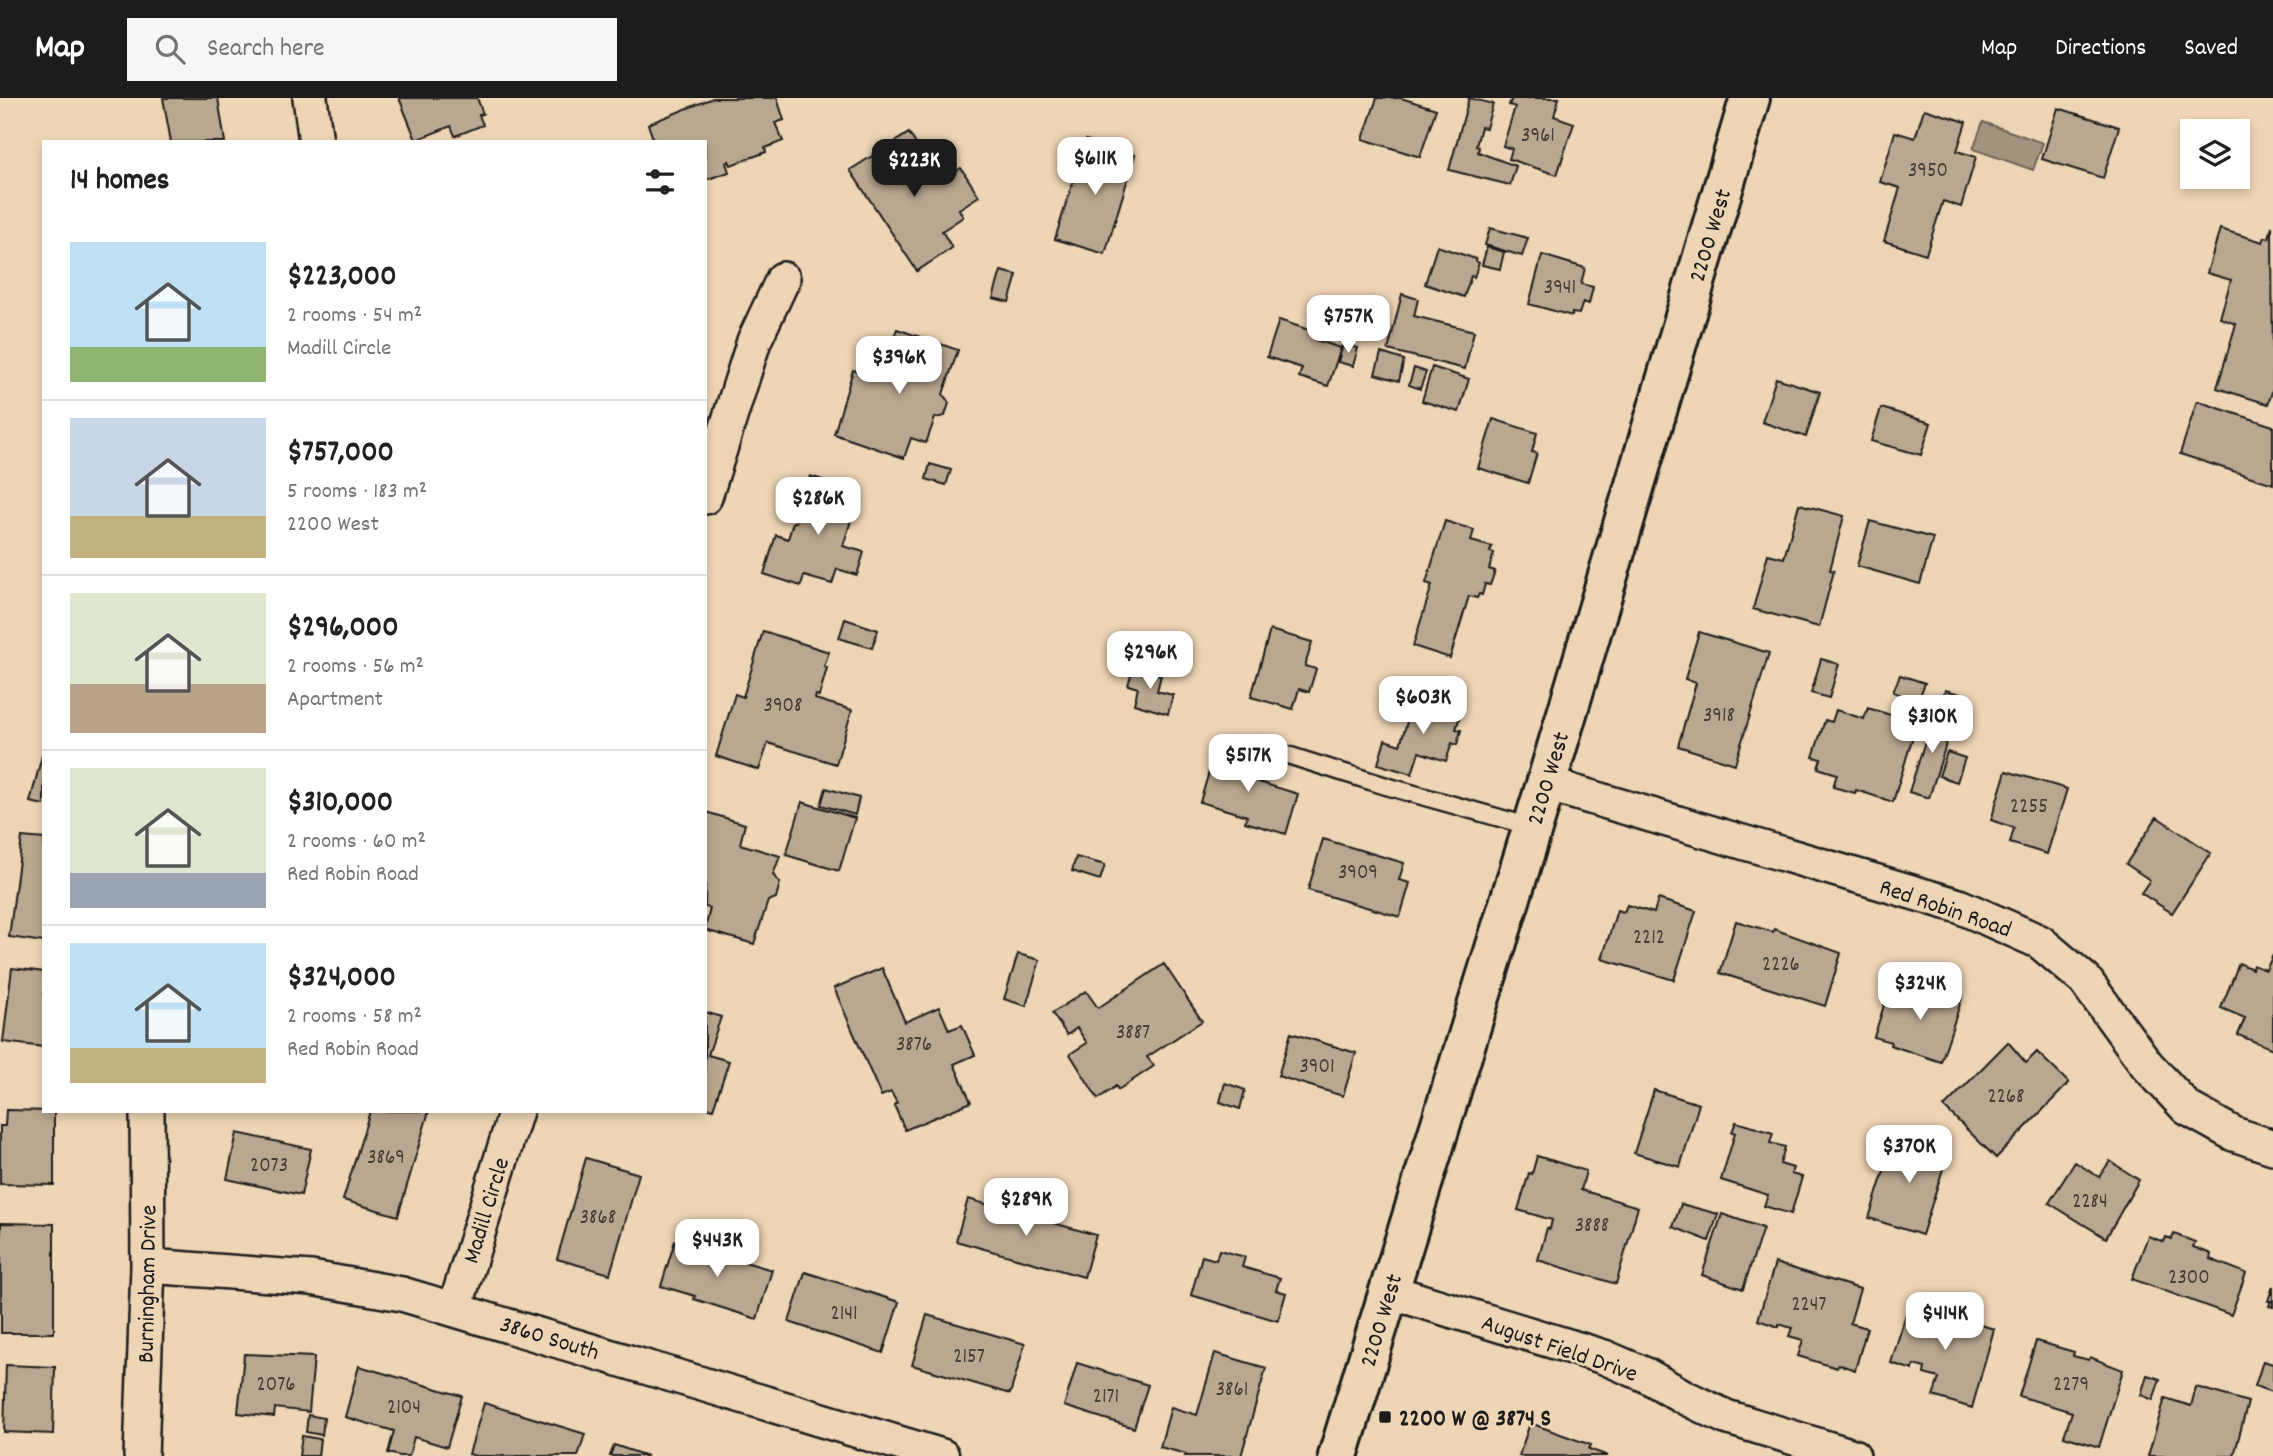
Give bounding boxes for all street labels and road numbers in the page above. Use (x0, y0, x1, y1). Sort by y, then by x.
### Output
street label: 2200 West (1682, 185, 1742, 287)
street label: 2200 West (1520, 728, 1580, 830)
street label: Red Robin Road (1874, 871, 2016, 948)
street label: Madill Circle (456, 1154, 520, 1268)
street label: Burningham Drive (131, 1205, 167, 1363)
street label: 2200 West (1353, 1270, 1413, 1372)
street label: August Field Drive (1476, 1307, 1642, 1392)
street label: 3860 South (495, 1309, 603, 1371)

